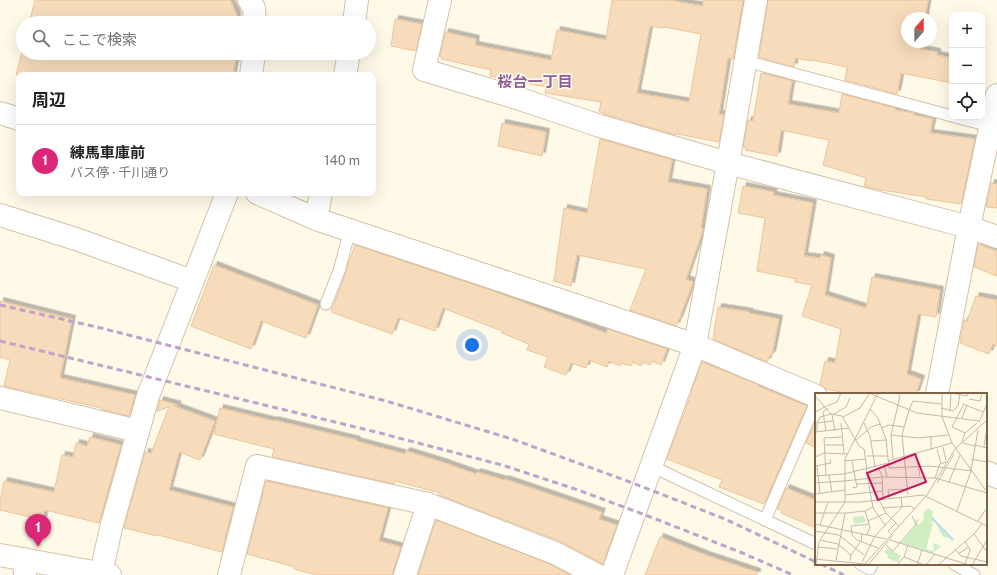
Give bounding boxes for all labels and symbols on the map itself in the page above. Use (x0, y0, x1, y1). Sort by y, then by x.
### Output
north arrow (901, 12, 937, 48)
district label: 桜台一丁目 (497, 73, 573, 90)
your location (462, 335, 482, 355)
inset map (815, 393, 987, 565)
pin: 1 (25, 514, 51, 547)

